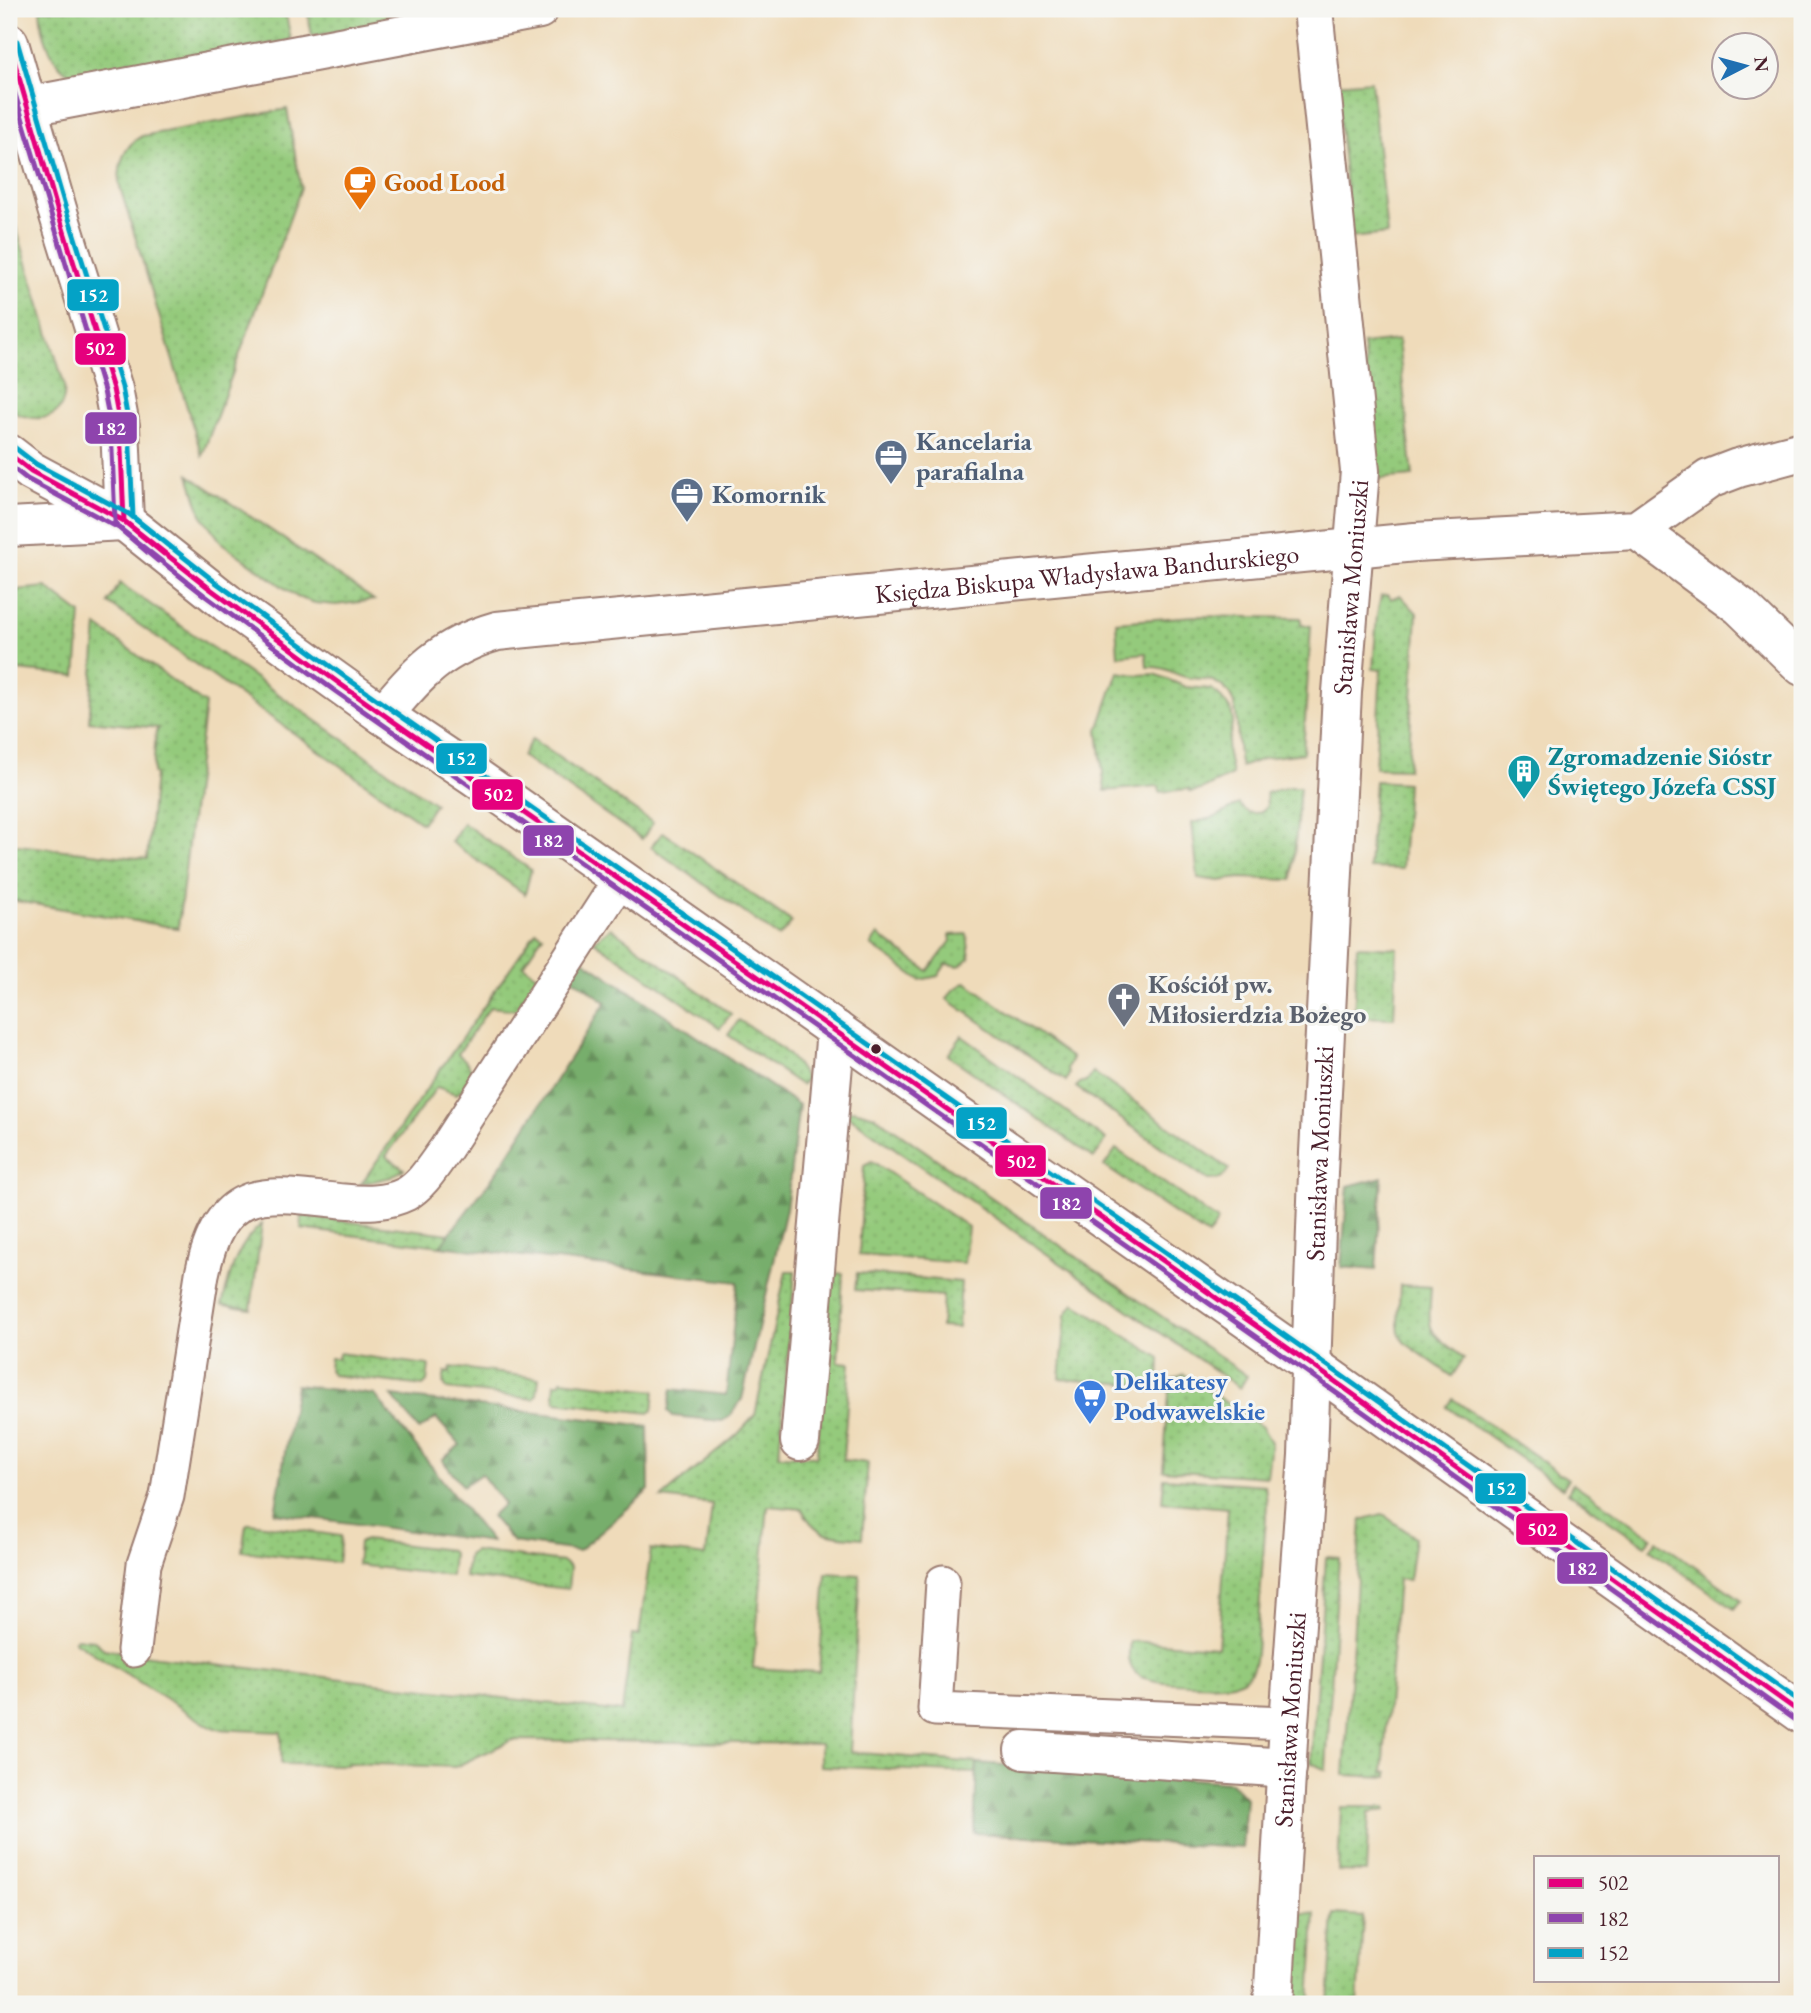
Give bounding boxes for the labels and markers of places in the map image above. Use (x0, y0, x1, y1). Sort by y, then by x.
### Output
cafe icon: Good Lood (341, 163, 379, 212)
place label: Good Lood (384, 165, 506, 199)
place label: Kancelaria parafialna (916, 424, 1033, 488)
office icon: Kancelaria parafialna (872, 437, 910, 486)
office icon: Komornik (668, 475, 706, 524)
place label: Komornik (712, 477, 827, 511)
place label: Zgromadzenie Sióstr Świętego Józefa CSSJ (1548, 739, 1777, 803)
building icon: Zgromadzenie Sióstr Świętego Józefa CSSJ (1505, 752, 1543, 801)
place label: Kościół pw. Miłosierdzia Bożego (1148, 967, 1366, 1031)
church icon: Kościół pw. Miłosierdzia Bożego (1105, 980, 1143, 1029)
unlabelled marker (869, 1042, 883, 1056)
place label: Delikatesy Podwawelskie (1114, 1364, 1265, 1428)
supermarket icon: Delikatesy Podwawelskie (1071, 1377, 1109, 1426)

